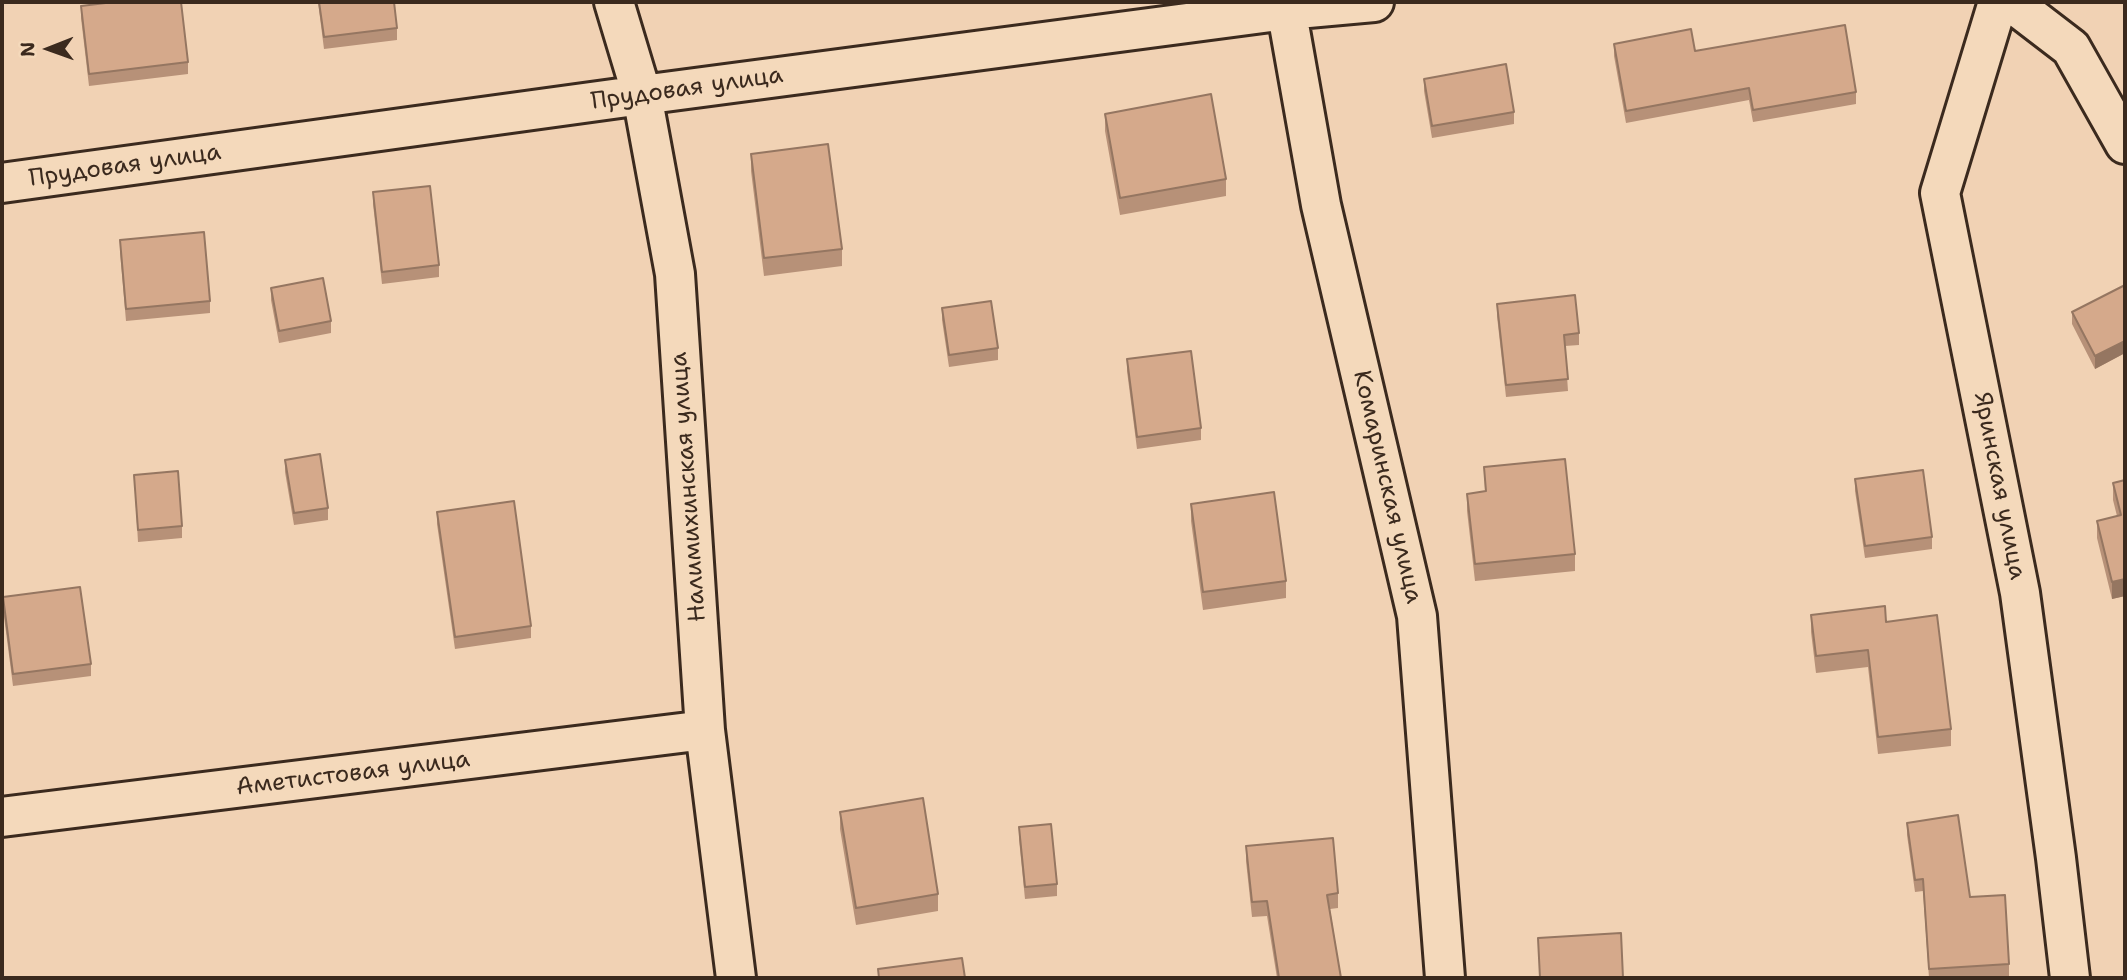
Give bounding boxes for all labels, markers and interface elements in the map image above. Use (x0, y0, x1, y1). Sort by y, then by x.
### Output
north arrow (14, 14, 84, 84)
text: N (15, 42, 40, 57)
street label: Прудовая улица (589, 61, 785, 117)
street label: Прудовая улица (27, 138, 223, 194)
street label: Налимихинская улица (665, 351, 713, 623)
street label: Комаринская улица (1346, 368, 1428, 606)
street label: Яринская улица (1967, 390, 2031, 582)
street label: Аметистовая улица (235, 745, 471, 803)

